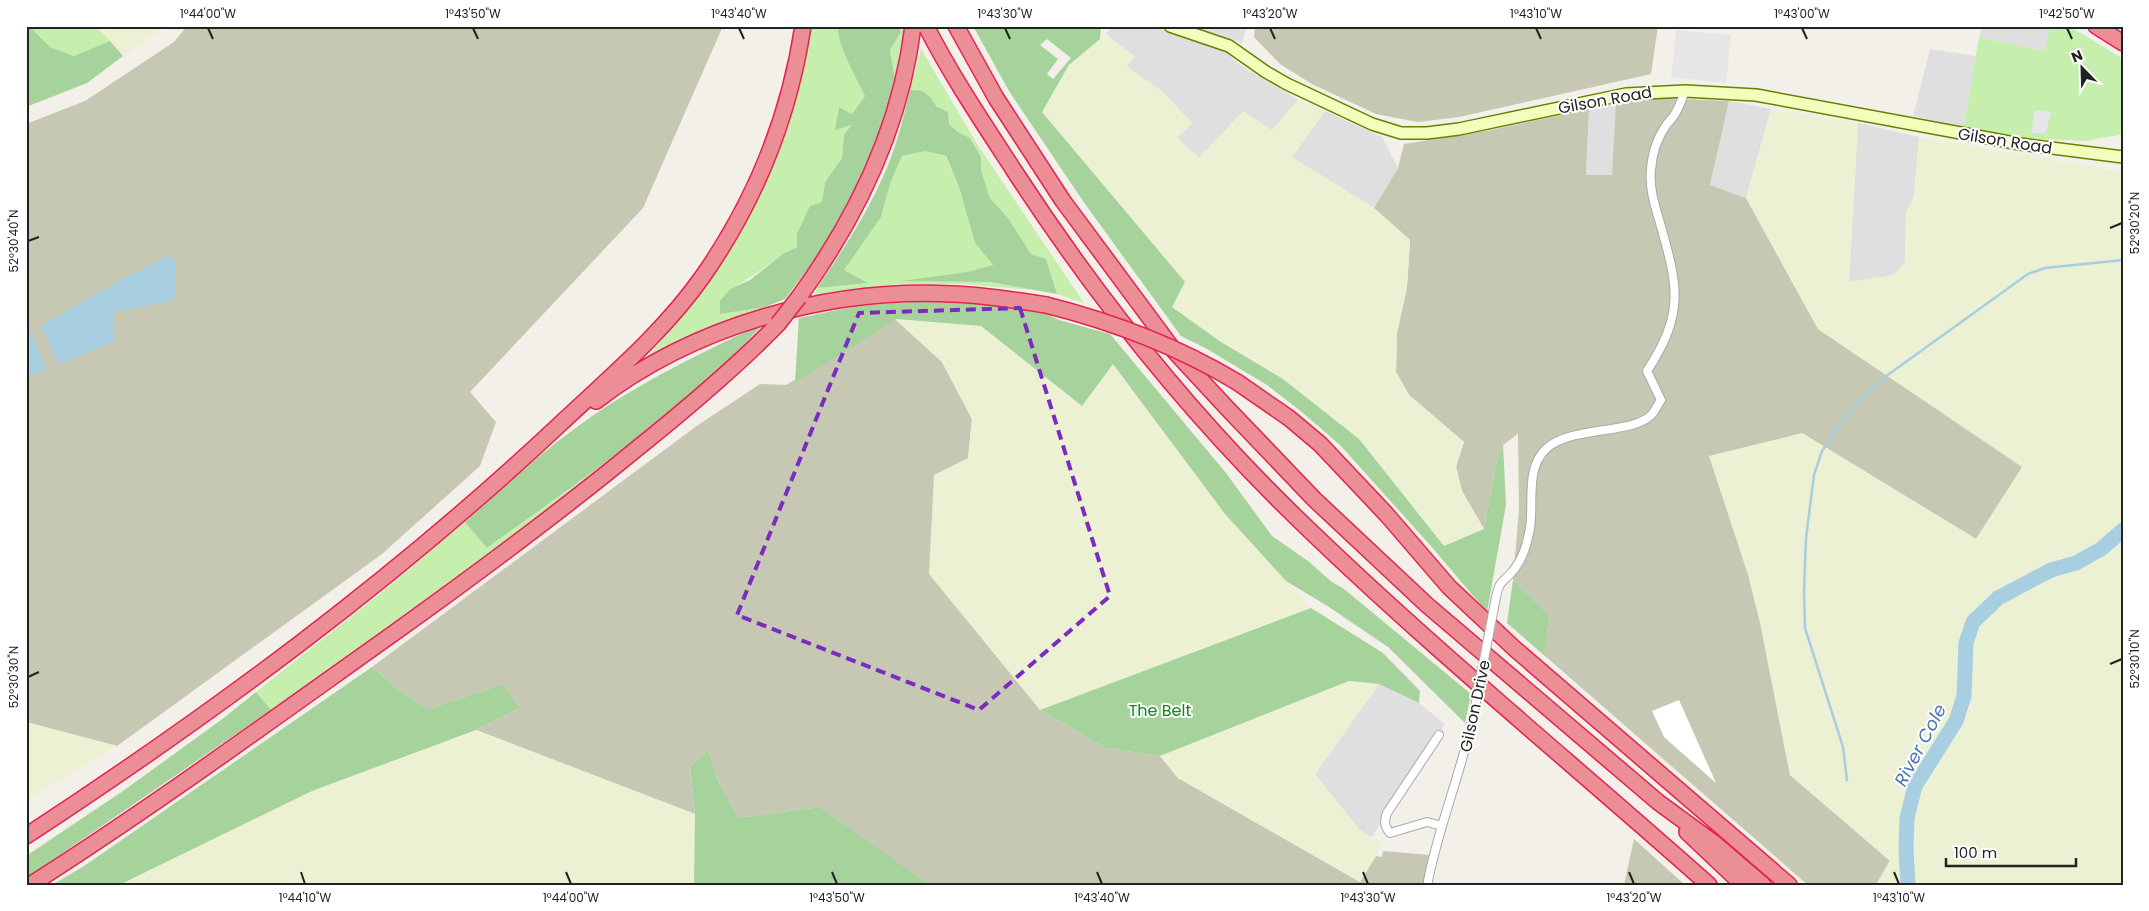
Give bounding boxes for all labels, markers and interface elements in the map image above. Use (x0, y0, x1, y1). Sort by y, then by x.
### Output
text: 1°44'00"W (180, 5, 236, 22)
text: 1°43'50"W (445, 5, 501, 22)
text: 1°43'40"W (711, 5, 767, 22)
text: 1°43'30"W (977, 5, 1033, 22)
text: 1°43'20"W (1243, 5, 1298, 22)
text: 1°43'10"W (1510, 5, 1562, 22)
text: 1°43'00"W (1774, 5, 1830, 22)
text: 1°42'50"W (2039, 5, 2095, 22)
north arrow (2056, 42, 2106, 92)
text: N (2068, 45, 2086, 67)
street label: Gilson Road (1556, 80, 1654, 120)
street label: Gilson Road (1956, 122, 2054, 160)
text: 52°30'20"N (2126, 192, 2143, 254)
text: 52°30'40"N (5, 210, 22, 272)
text: 52°30'10"N (2126, 629, 2143, 689)
text: 52°30'30"N (5, 646, 22, 708)
street label: Gilson Drive (1454, 658, 1496, 754)
park label: The Belt (1129, 699, 1191, 722)
water label: River Cole (1888, 700, 1952, 790)
scale bar (1946, 836, 2076, 868)
text: 100 m (1954, 842, 1997, 863)
text: 1°44'10"W (279, 889, 331, 906)
text: 1°44'00"W (543, 889, 599, 906)
text: 1°43'50"W (809, 889, 865, 906)
text: 1°43'40"W (1074, 889, 1130, 906)
text: 1°43'30"W (1340, 889, 1396, 906)
text: 1°43'20"W (1607, 889, 1662, 906)
text: 1°43'10"W (1873, 889, 1925, 906)

